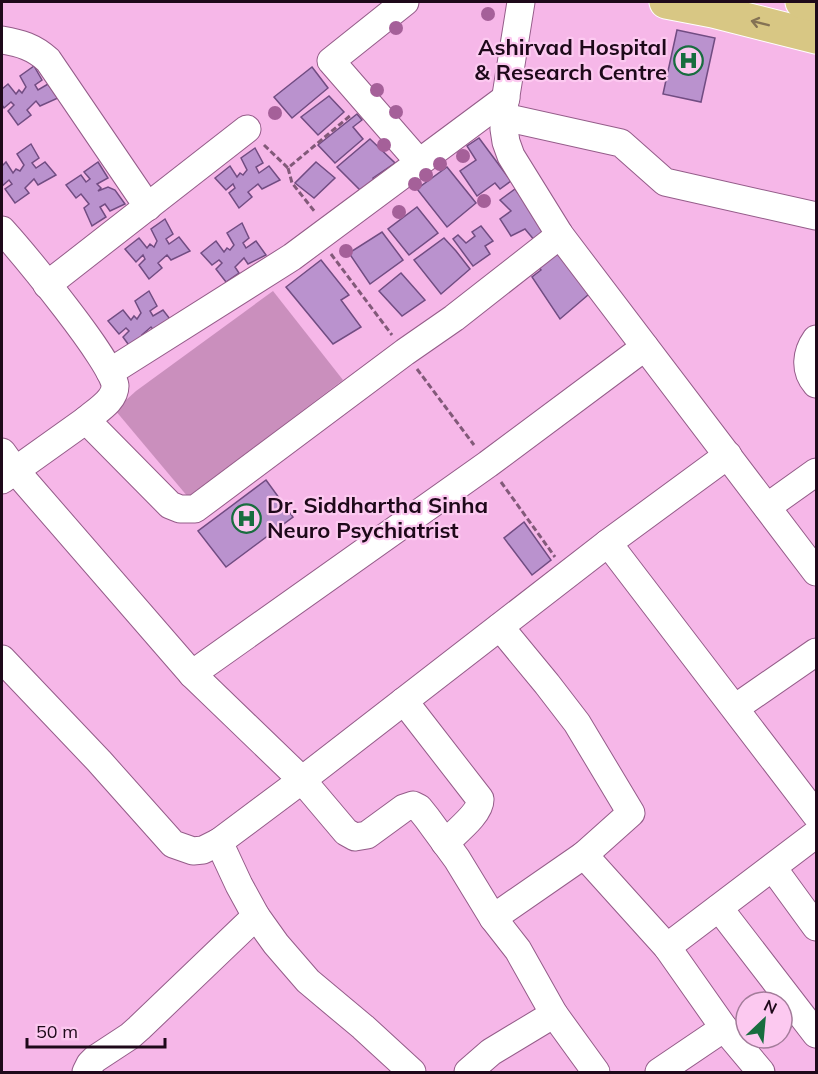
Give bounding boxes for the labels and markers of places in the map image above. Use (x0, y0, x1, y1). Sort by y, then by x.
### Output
place label: Ashirvad Hospital & Research Centre (475, 33, 667, 86)
hospital icon: Ashirvad Hospital & Research Centre (672, 44, 704, 76)
place label: Dr. Siddhartha Sinha Neuro Psychiatrist (267, 491, 488, 544)
hospital icon: Dr. Siddhartha Sinha Neuro Psychiatrist (230, 502, 262, 534)

